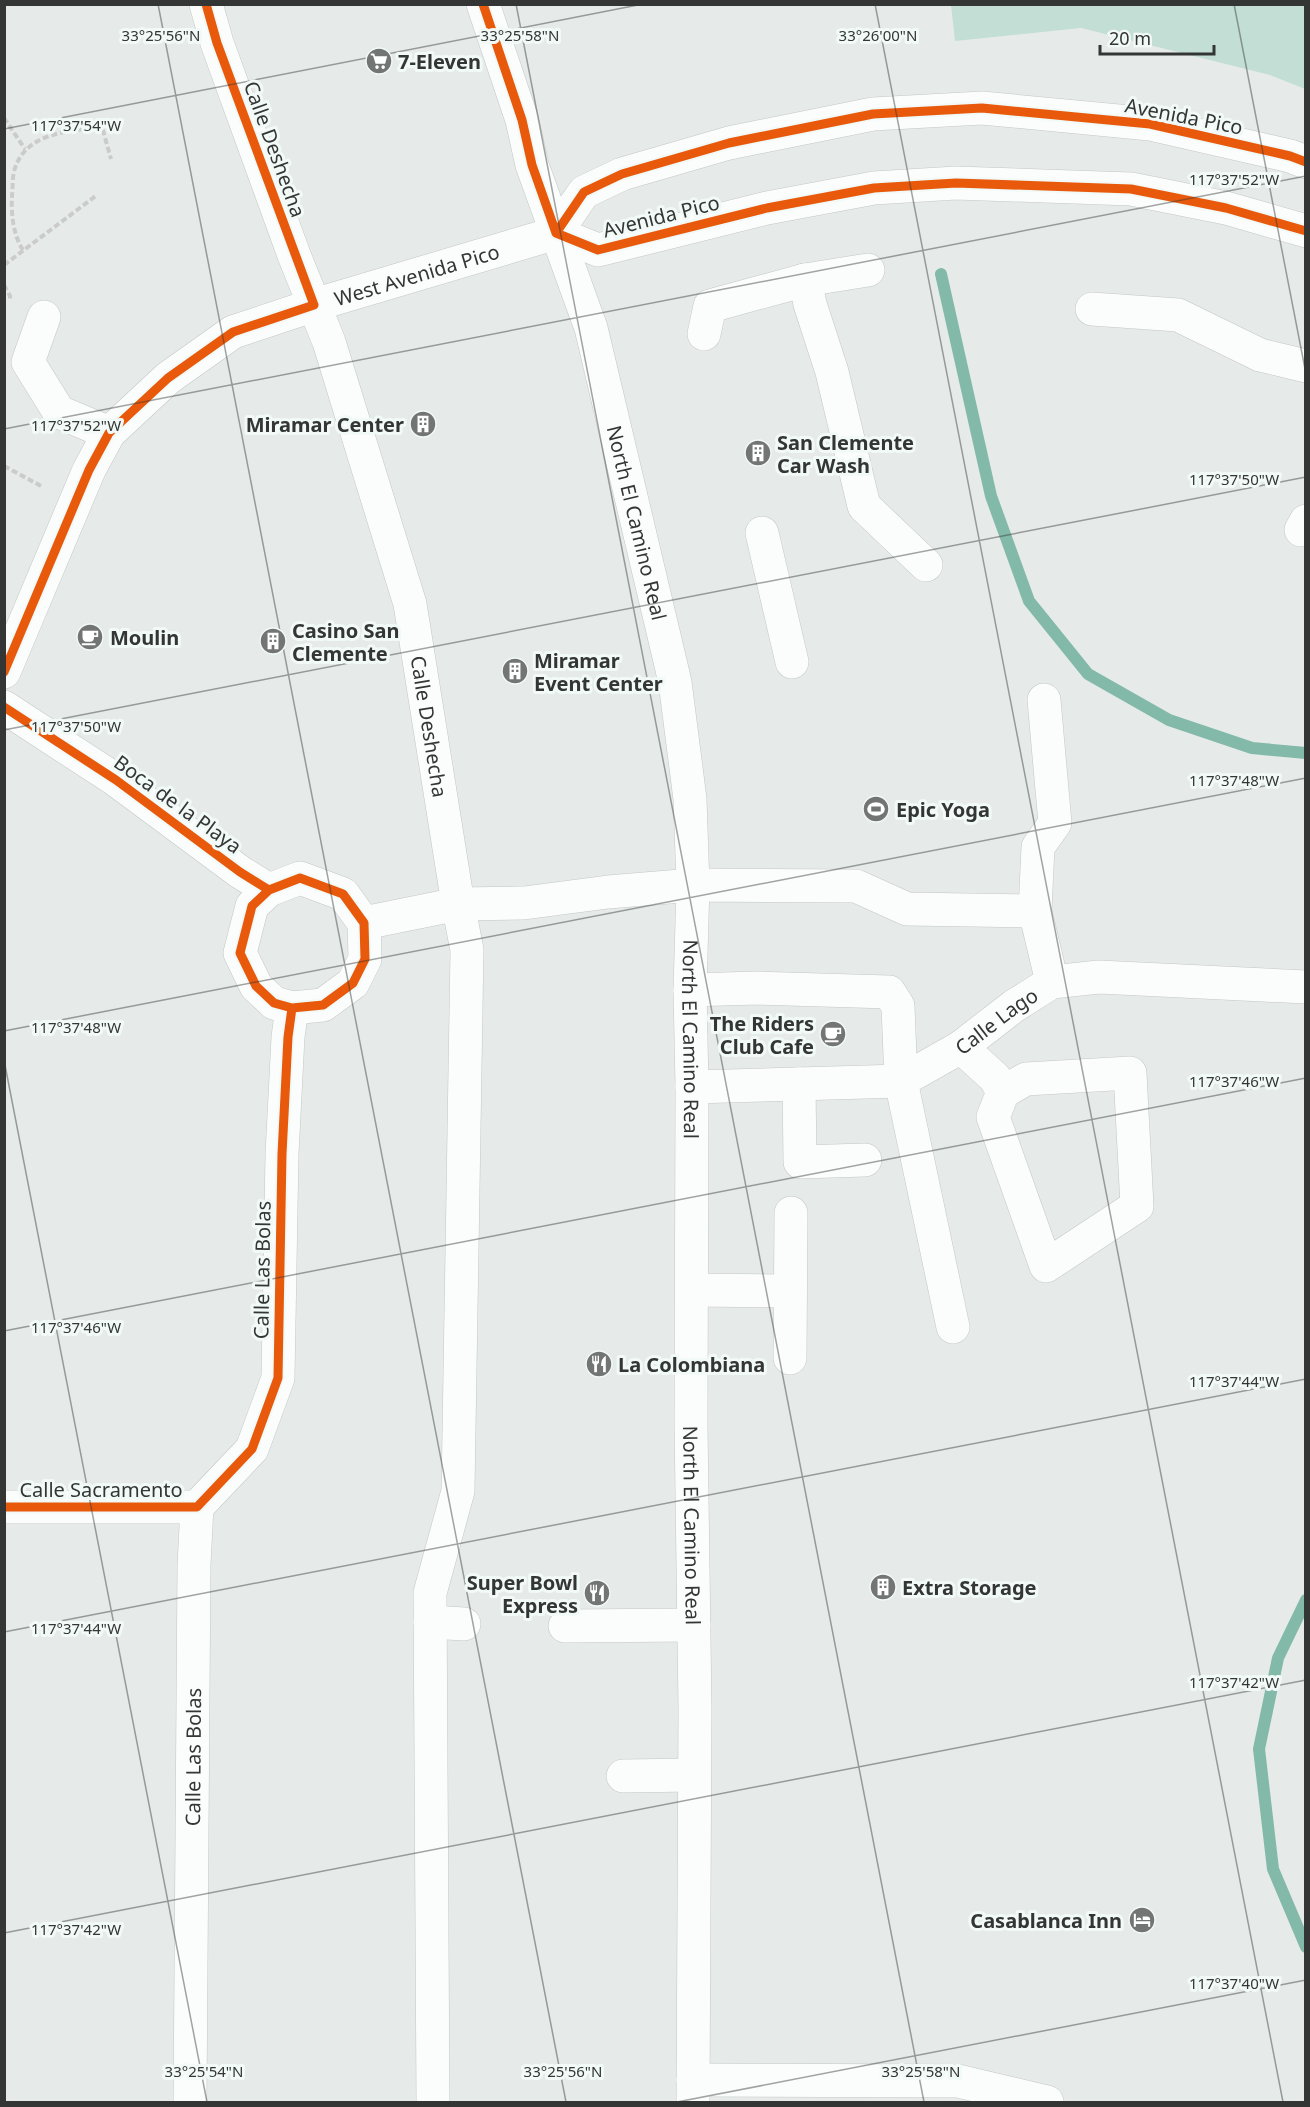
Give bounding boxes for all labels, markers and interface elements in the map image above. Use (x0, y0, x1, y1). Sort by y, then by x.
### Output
scale bar (1100, 18, 1214, 56)
text: 33°25'56"N (122, 25, 200, 45)
text: 33°25'58"N (481, 25, 559, 45)
text: 33°26'00"N (839, 25, 917, 45)
text: 20 m (1109, 26, 1151, 50)
supermarket icon: 7-Eleven (364, 46, 394, 76)
place label: 7-Eleven (398, 48, 481, 75)
street label: Calle Deshecha (238, 77, 312, 221)
street label: Avenida Pico (1123, 91, 1245, 141)
text: 117°37'54"W (31, 115, 121, 135)
text: 117°37'52"W (1189, 169, 1279, 189)
street label: Avenida Pico (600, 188, 722, 244)
street label: West Avenida Pico (331, 237, 502, 312)
building icon: Miramar Center (408, 409, 438, 439)
place label: Miramar Center (246, 411, 404, 438)
text: 117°37'52"W (31, 415, 121, 435)
street label: North El Camino Real (601, 423, 673, 623)
place label: San Clemente Car Wash (777, 429, 914, 479)
building icon: San Clemente Car Wash (743, 438, 773, 468)
text: 117°37'50"W (1189, 469, 1279, 489)
place label: Casino San Clemente (292, 617, 400, 667)
cafe icon: Moulin (75, 622, 105, 652)
place label: Moulin (110, 624, 179, 651)
building icon: Casino San Clemente (258, 626, 288, 656)
place label: Miramar Event Center (534, 647, 663, 697)
street label: Calle Deshecha (405, 654, 454, 799)
building icon: Miramar Event Center (500, 656, 530, 686)
text: 117°37'50"W (31, 716, 121, 736)
street label: Boca de la Playa (109, 749, 247, 859)
text: 117°37'48"W (1189, 770, 1279, 790)
sports icon: Epic Yoga (861, 794, 891, 824)
place label: Epic Yoga (896, 796, 990, 823)
street label: North El Camino Real (676, 939, 706, 1139)
street label: Calle Lago (949, 981, 1043, 1060)
place label: The Riders Club Cafe (710, 1010, 814, 1060)
text: 117°37'48"W (31, 1017, 121, 1037)
cafe icon: The Riders Club Cafe (818, 1019, 848, 1049)
text: 117°37'46"W (1189, 1071, 1279, 1091)
street label: Calle Las Bolas (247, 1201, 277, 1339)
text: 117°37'46"W (31, 1317, 121, 1337)
restaurant icon: La Colombiana (584, 1349, 614, 1379)
place label: La Colombiana (618, 1351, 765, 1378)
text: 117°37'44"W (1189, 1371, 1279, 1391)
street label: North El Camino Real (678, 1425, 707, 1625)
street label: Calle Sacramento (19, 1476, 183, 1503)
place label: Super Bowl Express (467, 1569, 578, 1619)
building icon: Extra Storage (868, 1572, 898, 1602)
place label: Extra Storage (902, 1574, 1037, 1601)
restaurant icon: Super Bowl Express (582, 1578, 612, 1608)
text: 117°37'44"W (31, 1618, 121, 1638)
text: 117°37'42"W (1189, 1672, 1279, 1692)
street label: Calle Las Bolas (179, 1688, 207, 1826)
hotel icon: Casablanca Inn (1127, 1905, 1157, 1935)
place label: Casablanca Inn (970, 1907, 1122, 1934)
text: 117°37'42"W (31, 1919, 121, 1939)
text: 117°37'40"W (1189, 1973, 1279, 1993)
text: 33°25'54"N (165, 2061, 243, 2081)
text: 33°25'56"N (524, 2061, 602, 2081)
text: 33°25'58"N (882, 2061, 960, 2081)

